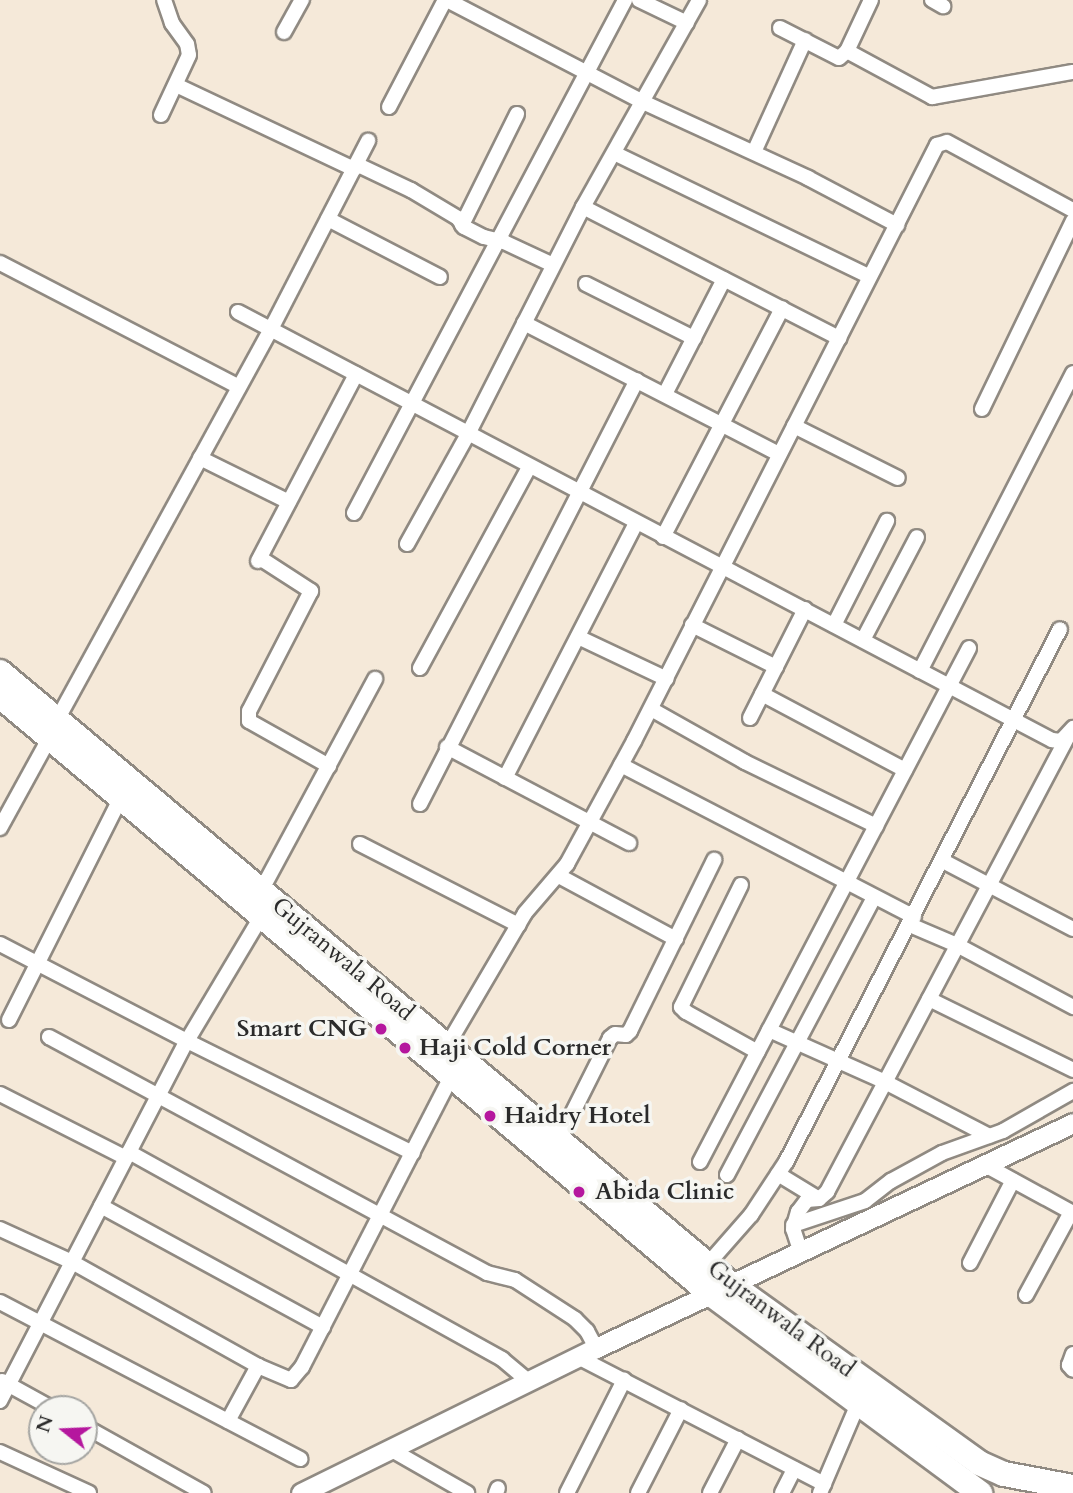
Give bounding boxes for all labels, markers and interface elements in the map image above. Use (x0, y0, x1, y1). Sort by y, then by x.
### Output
street label: Gujranwala Road (266, 891, 420, 1027)
place label: Smart CNG (237, 1015, 367, 1043)
marker: Smart CNG (373, 1021, 389, 1037)
place label: Haji Cold Corner (419, 1034, 611, 1062)
marker: Haji Cold Corner (397, 1040, 413, 1056)
place label: Haidry Hotel (504, 1102, 651, 1130)
marker: Haidry Hotel (482, 1108, 498, 1124)
place label: Abida Clinic (595, 1178, 734, 1206)
marker: Abida Clinic (569, 1182, 589, 1202)
street label: Gujranwala Road (702, 1254, 860, 1384)
north arrow (28, 1395, 98, 1465)
text: N (30, 1412, 60, 1436)

